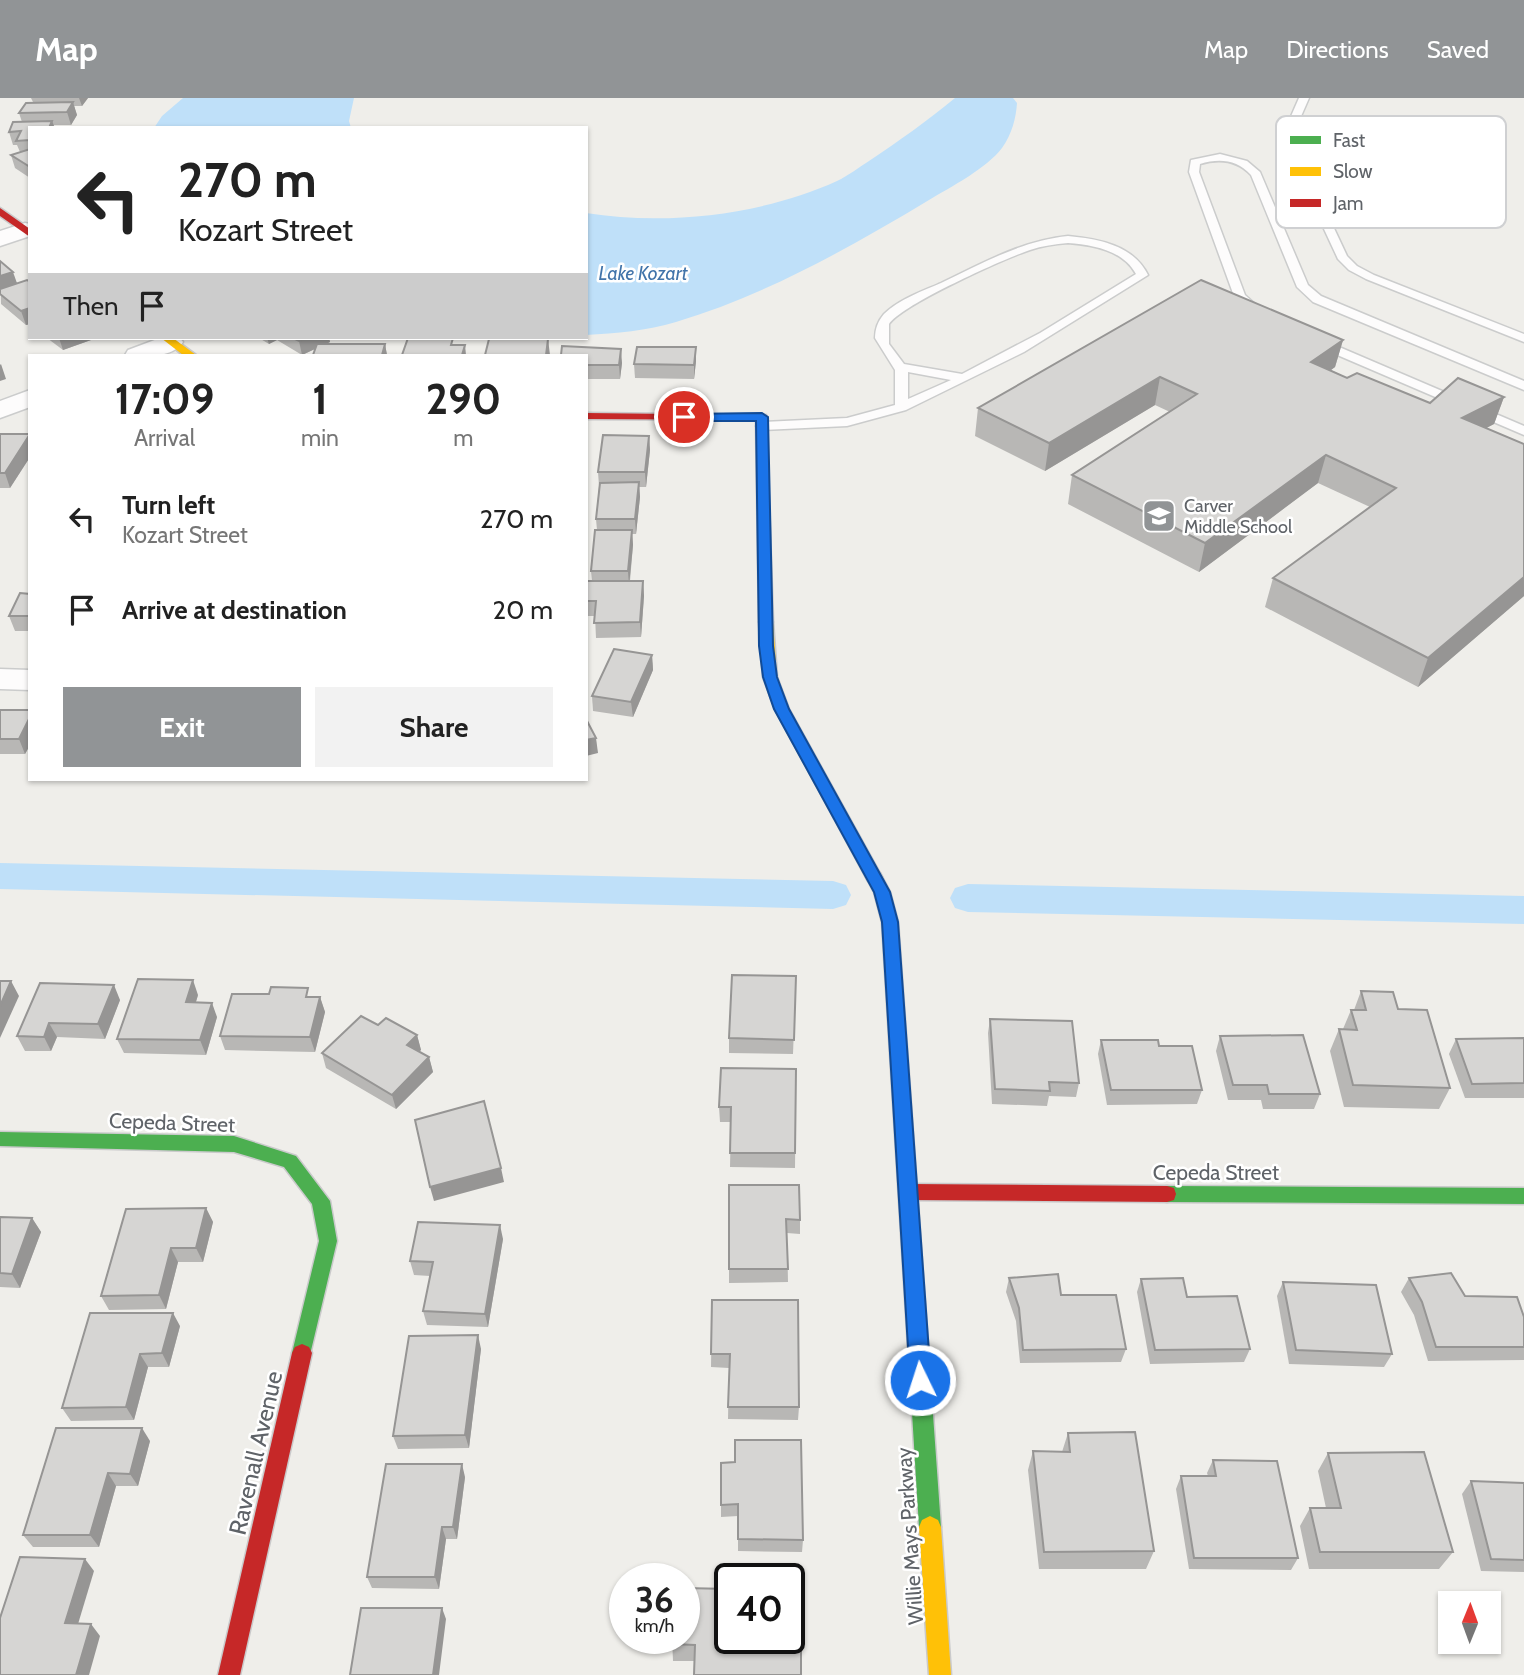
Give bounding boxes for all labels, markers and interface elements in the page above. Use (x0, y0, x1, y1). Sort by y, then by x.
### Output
text: Map (35, 29, 98, 69)
text: Map (1204, 35, 1248, 64)
text: Directions (1286, 35, 1389, 64)
text: Saved (1427, 35, 1489, 64)
legend (1276, 116, 1506, 228)
text: Fast (1333, 129, 1366, 152)
text: 270 m (178, 150, 317, 209)
icon: left (63, 154, 154, 245)
text: Slow (1333, 160, 1373, 183)
text: Jam (1332, 192, 1363, 215)
text: Kozart Street (178, 210, 353, 249)
water label: Lake Kozart (599, 262, 689, 285)
icon: arrive (133, 287, 171, 325)
text: Then (63, 290, 119, 322)
text: 17:09 (115, 373, 214, 425)
text: 1 (312, 373, 328, 425)
text: 290 (426, 373, 501, 425)
pin (654, 387, 714, 447)
icon: arrive (665, 398, 703, 436)
text: Arrival (134, 424, 195, 452)
text: min (301, 424, 339, 452)
text: m (453, 424, 474, 452)
text: Turn left (122, 489, 215, 521)
place label: Carver Middle School (1184, 495, 1293, 538)
school or university icon: Carver Middle School (1140, 497, 1178, 535)
icon: left (63, 500, 101, 538)
text: 270 m (480, 503, 553, 535)
text: Kozart Street (122, 521, 248, 549)
icon: arrive (63, 591, 101, 629)
text: Arrive at destination (122, 594, 347, 626)
text: 20 m (493, 594, 553, 626)
button: Exit (63, 687, 301, 767)
button: Share (315, 687, 553, 767)
street label: Cepeda Street (108, 1108, 236, 1137)
street label: Cepeda Street (1153, 1160, 1279, 1185)
position arrow (883, 1343, 957, 1417)
street label: Ravenall Avenue (223, 1368, 288, 1538)
street label: Willie Mays Parkway (891, 1446, 928, 1626)
speed limit sign: 40 (714, 1563, 805, 1654)
text: 36 (635, 1578, 674, 1621)
north arrow (1438, 1591, 1502, 1654)
map controls (1438, 1591, 1501, 1654)
text: km/h (635, 1615, 674, 1637)

